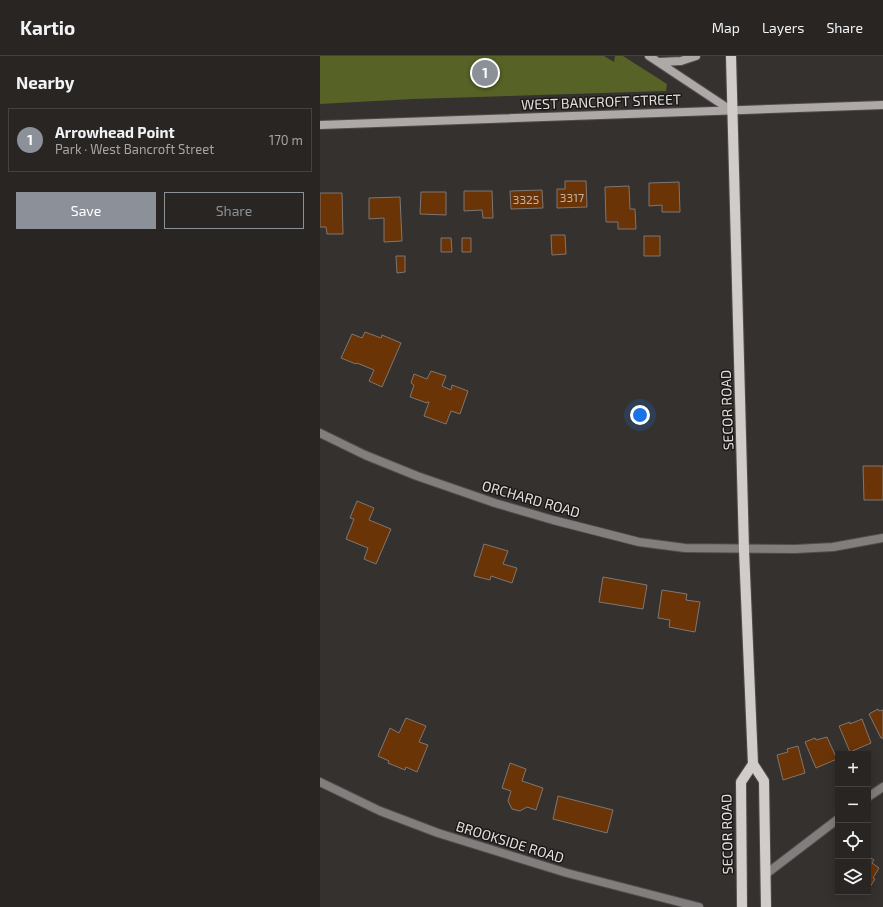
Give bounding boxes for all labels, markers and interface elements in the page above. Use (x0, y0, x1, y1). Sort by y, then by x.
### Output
text: Kartio (20, 16, 75, 39)
text: Map (712, 19, 740, 36)
text: Layers (762, 19, 804, 36)
text: Share (826, 19, 863, 36)
pin: 1 (472, 58, 498, 88)
text: Nearby (16, 72, 74, 92)
street label: WEST BANCROFT STREET (521, 90, 681, 113)
text: Arrowhead Point (55, 123, 175, 141)
text: 1 (27, 132, 33, 148)
text: 170 m (269, 132, 303, 148)
text: Park · West Bancroft Street (55, 141, 214, 157)
house number: 3317 (560, 190, 584, 204)
button: Save (16, 192, 156, 229)
button: Share (164, 192, 304, 229)
house number: 3325 (513, 192, 539, 206)
street label: SECOR ROAD (717, 369, 736, 451)
your location (630, 405, 650, 425)
street label: ORCHARD ROAD (480, 476, 582, 521)
map controls (835, 751, 871, 895)
button: + (835, 751, 871, 787)
button: − (835, 787, 871, 823)
street label: SECOR ROAD (717, 794, 736, 874)
street label: BROOKSIDE ROAD (454, 817, 566, 866)
button: locate (835, 823, 871, 859)
button: layers (835, 859, 871, 895)

